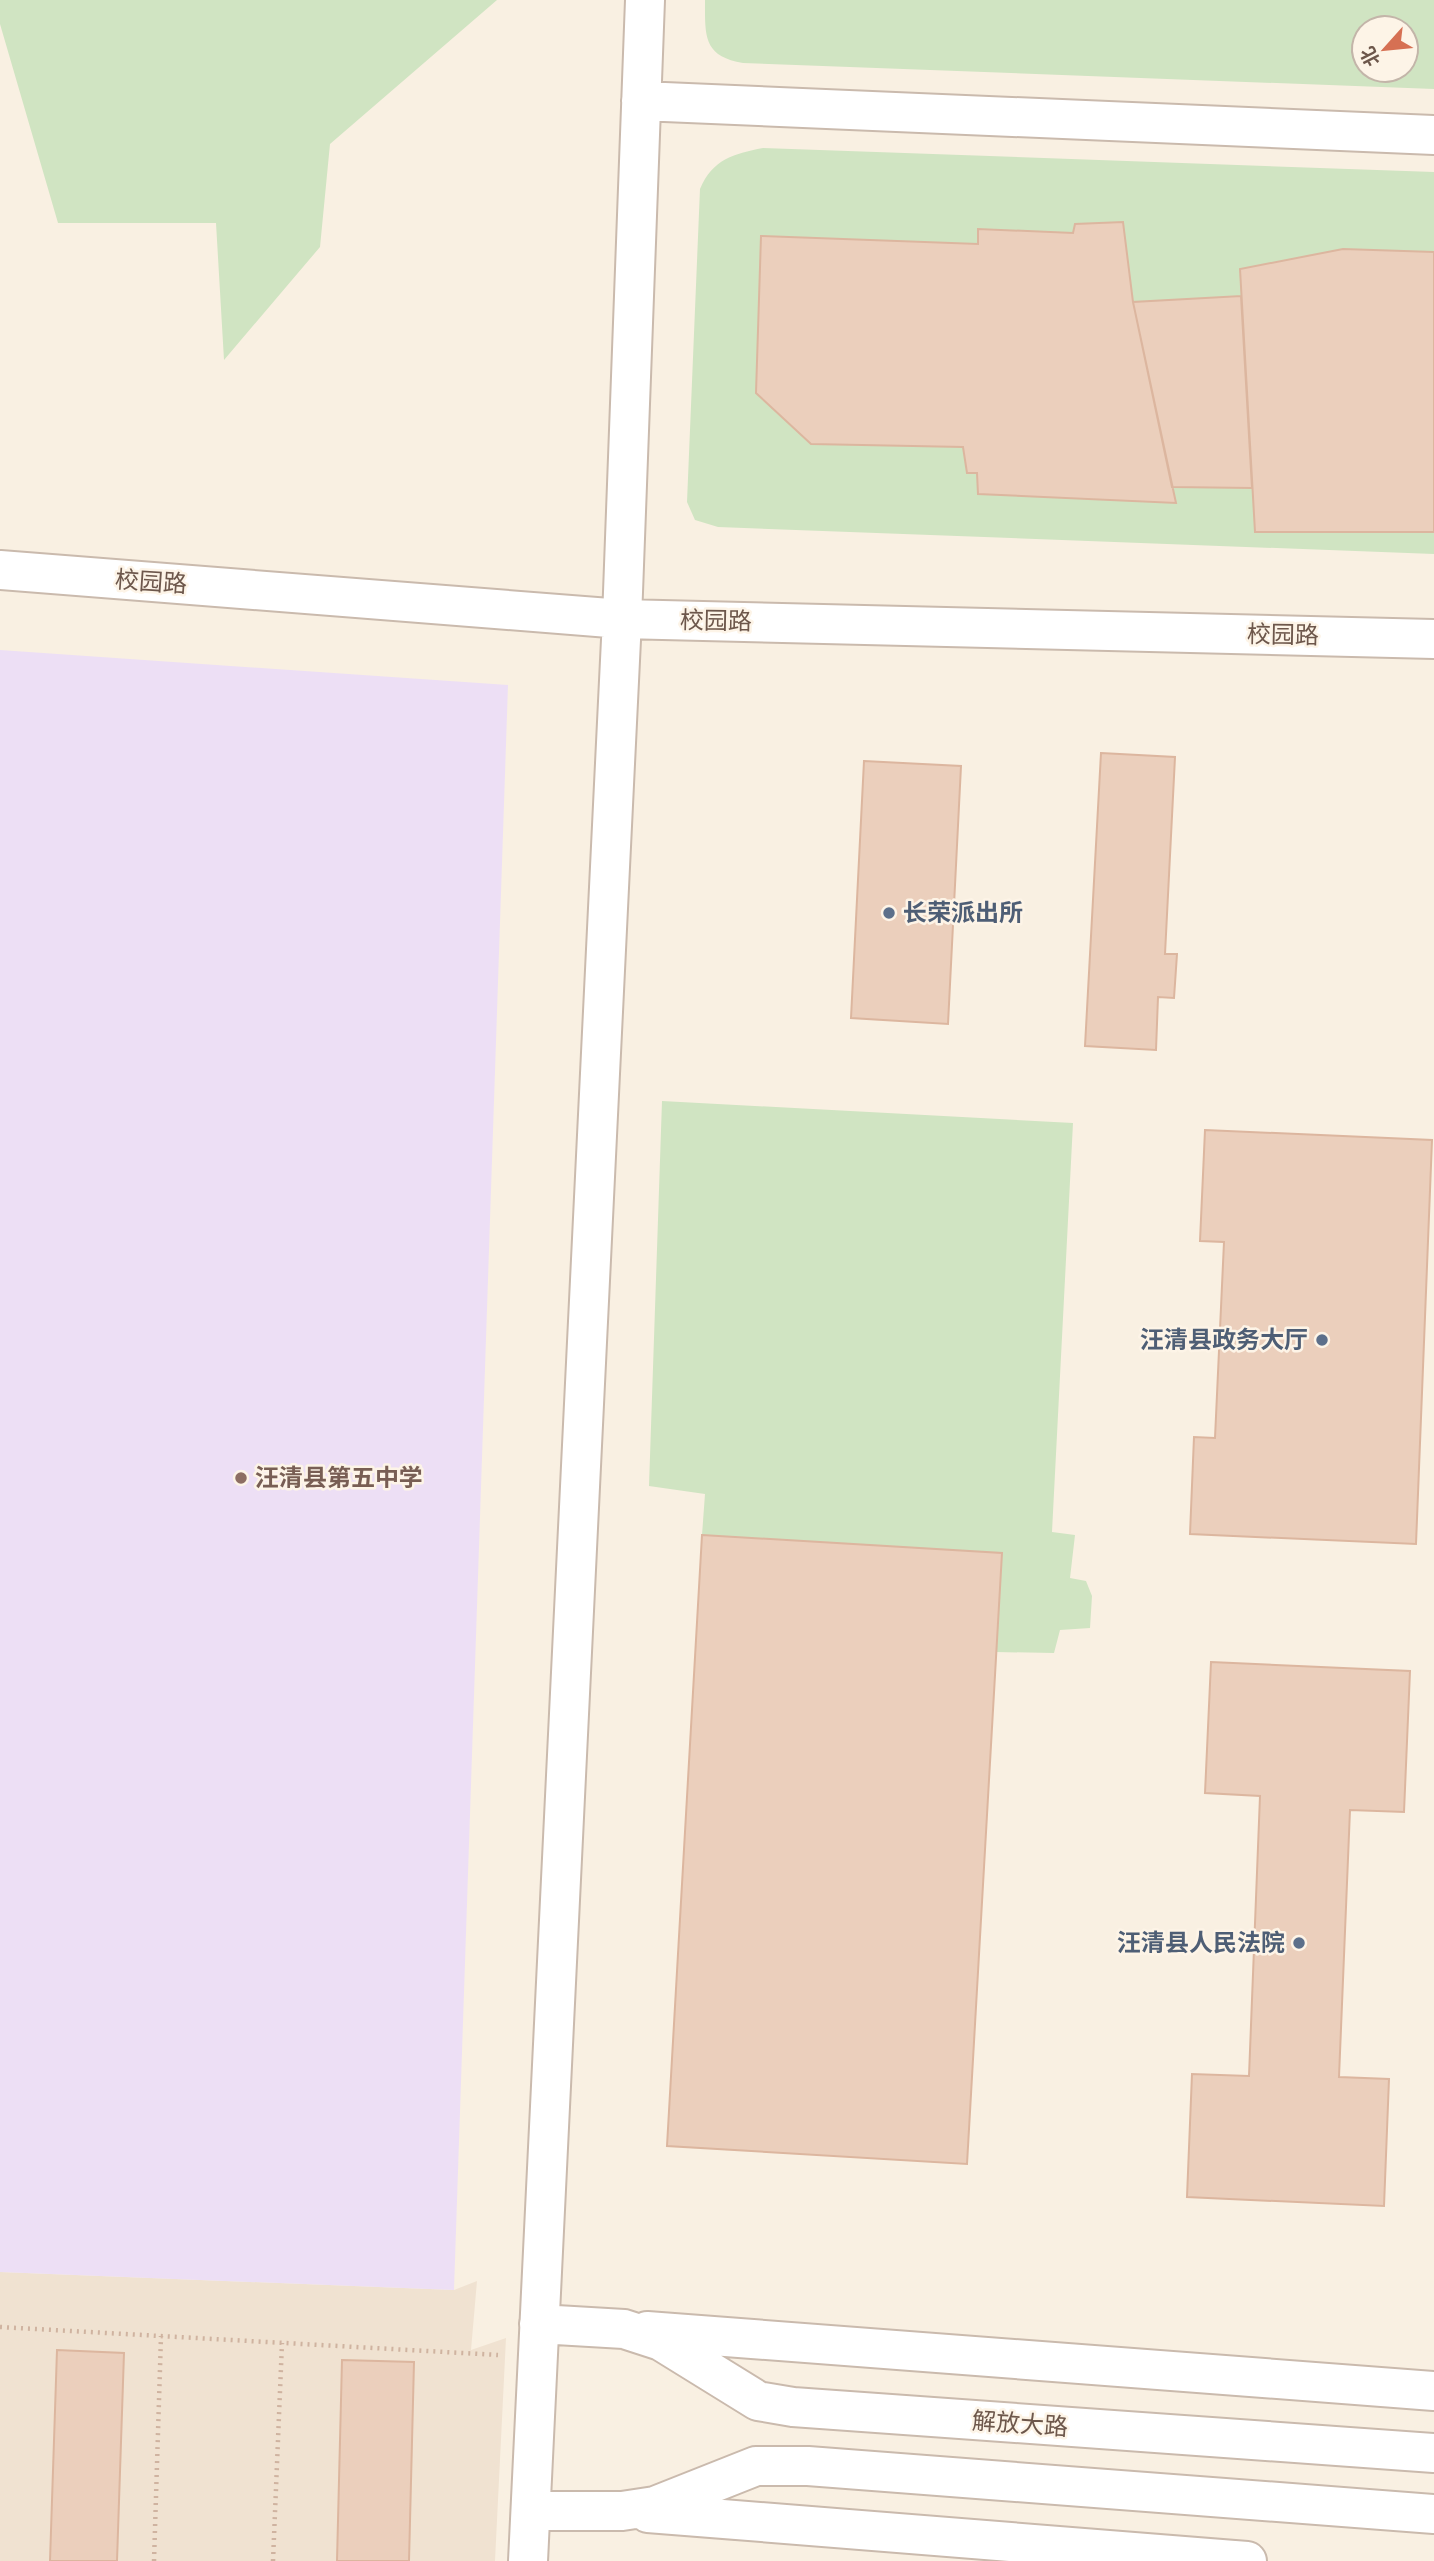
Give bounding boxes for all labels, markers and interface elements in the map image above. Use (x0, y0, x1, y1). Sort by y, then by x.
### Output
north arrow (1350, 14, 1420, 84)
text: 北 (1356, 43, 1384, 70)
street label: 校园路 (114, 566, 188, 598)
street label: 校园路 (680, 606, 752, 636)
street label: 校园路 (1247, 620, 1319, 650)
place label: 长荣派出所 (903, 899, 1023, 927)
marker: 长荣派出所 (881, 905, 897, 921)
place label: 汪清县政务大厅 (1140, 1326, 1308, 1354)
marker: 汪清县政务大厅 (1314, 1332, 1330, 1348)
place label: 汪清县第五中学 (255, 1464, 423, 1492)
marker: 汪清县第五中学 (233, 1470, 249, 1486)
place label: 汪清县人民法院 (1117, 1929, 1285, 1957)
marker: 汪清县人民法院 (1291, 1935, 1307, 1951)
street label: 解放大路 (971, 2407, 1069, 2441)

